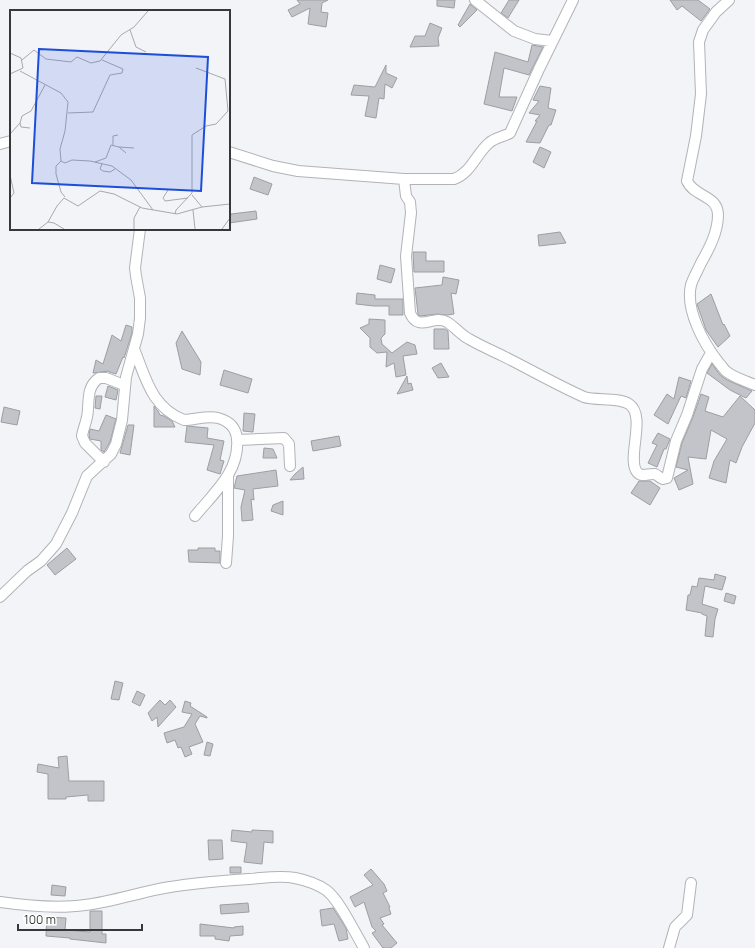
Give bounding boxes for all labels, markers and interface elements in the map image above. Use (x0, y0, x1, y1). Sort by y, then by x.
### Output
inset map (10, 10, 230, 230)
scale bar (18, 906, 142, 932)
text: 100 m (24, 911, 56, 928)

